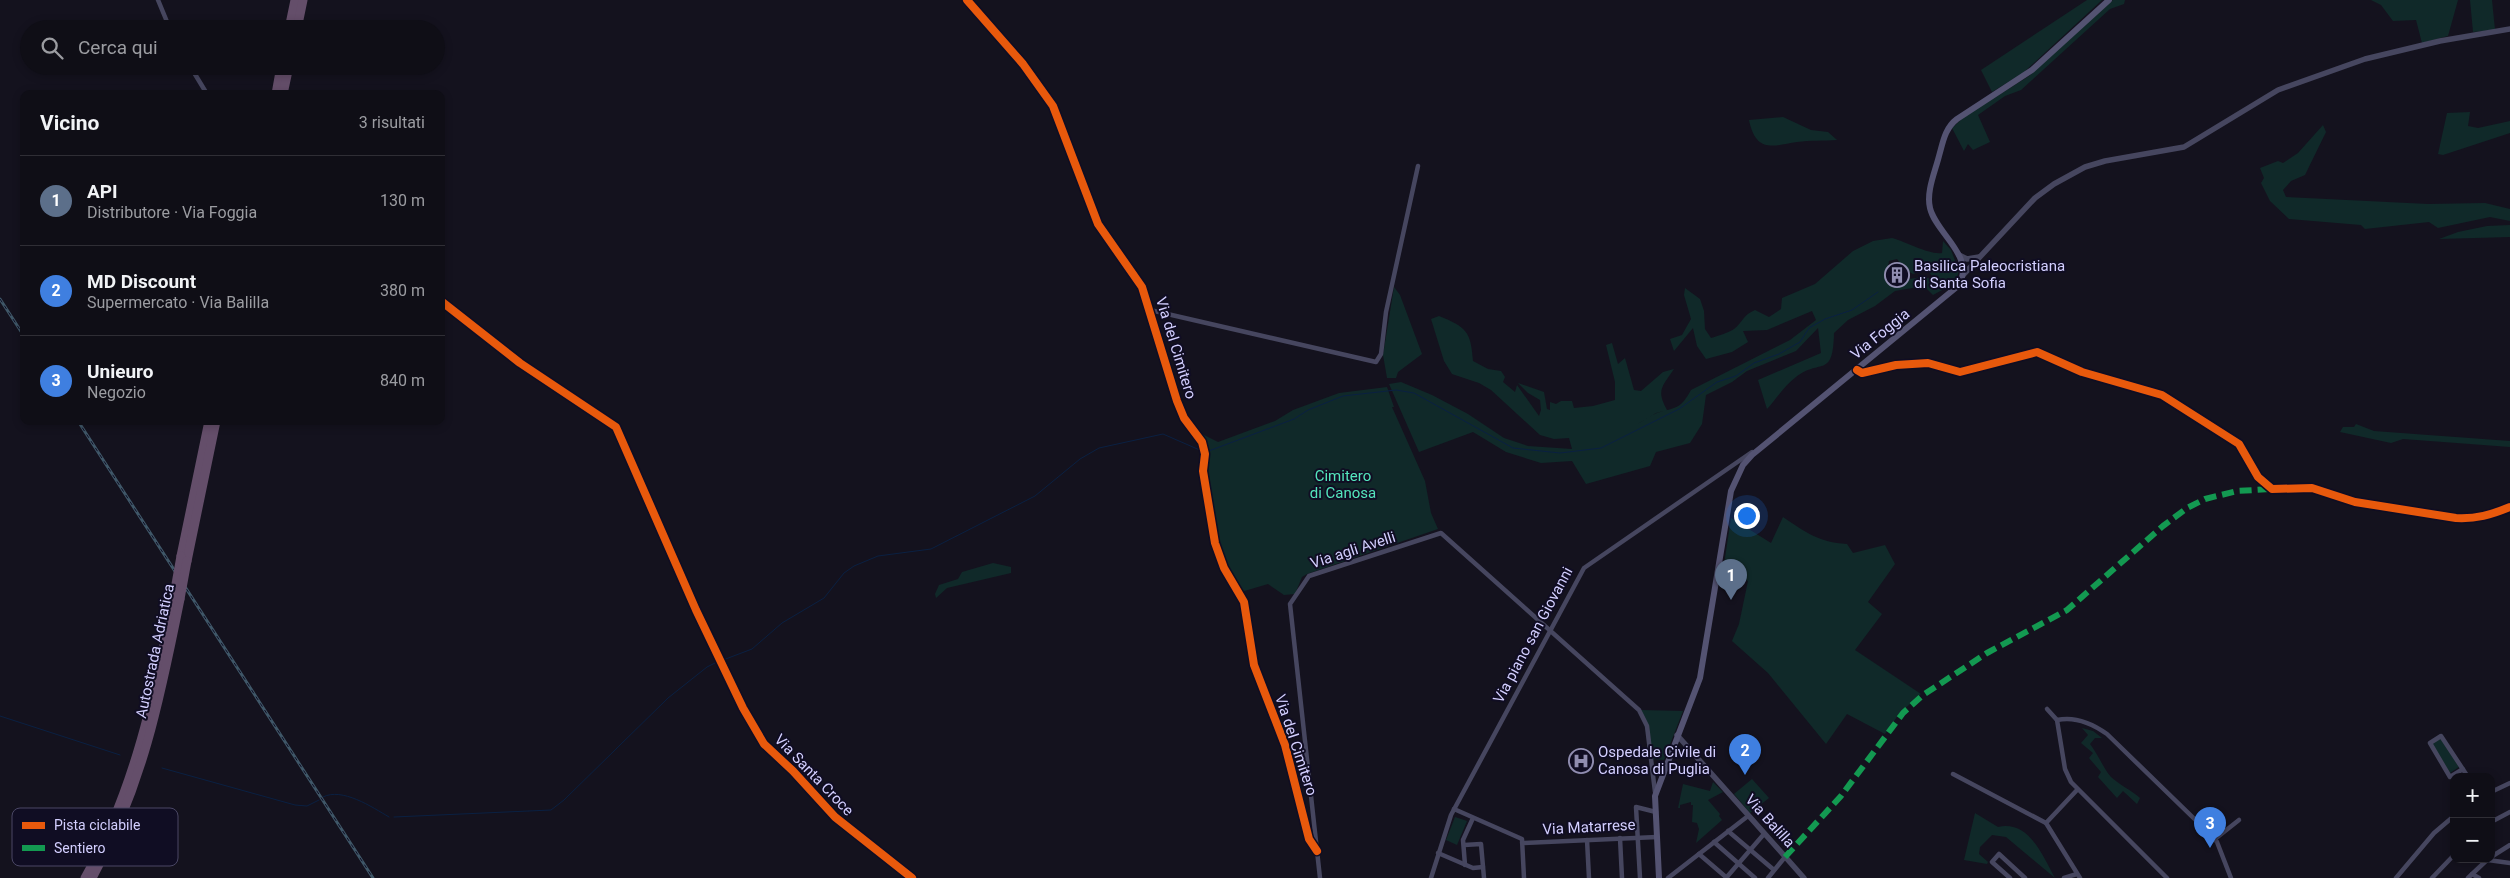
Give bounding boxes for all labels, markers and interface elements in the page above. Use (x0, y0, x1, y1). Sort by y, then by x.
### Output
search box (20, 20, 445, 75)
icon: search (38, 34, 66, 62)
text: Cerca qui (78, 36, 158, 59)
text: Vicino (40, 111, 99, 135)
text: 3 risultati (359, 113, 425, 132)
text: API (87, 180, 118, 203)
text: 1 (51, 191, 61, 210)
text: 130 m (380, 191, 425, 210)
text: Distributore · Via Foggia (87, 203, 257, 222)
place label: Basilica Paleocristiana di Santa Sofia (1914, 257, 2065, 292)
building icon: Basilica Paleocristiana di Santa Sofia (1884, 262, 1910, 288)
text: MD Discount (87, 270, 196, 293)
text: 2 (51, 281, 61, 300)
text: 380 m (380, 281, 425, 300)
text: Supermercato · Via Balilla (87, 293, 269, 312)
street label: Via del Cimitero (1152, 295, 1200, 401)
street label: Via Foggia (1847, 305, 1913, 363)
text: Unieuro (87, 360, 154, 383)
text: 3 (51, 371, 61, 390)
text: 840 m (380, 371, 425, 390)
text: Negozio (87, 383, 146, 402)
park label: Cimitero di Canosa (1310, 467, 1376, 502)
your location (1734, 503, 1760, 529)
street label: Via agli Avelli (1308, 528, 1398, 572)
pin: 1 (1715, 559, 1747, 600)
street label: Via piano san Giovanni (1489, 564, 1577, 706)
street label: Autostrada Adriatica (132, 582, 178, 720)
street label: Via del Cimitero (1271, 692, 1321, 798)
street label: Via Santa Croce (771, 731, 857, 820)
pin: 2 (1729, 734, 1761, 775)
place label: Ospedale Civile di Canosa di Puglia (1598, 743, 1716, 778)
hospital icon: Ospedale Civile di Canosa di Puglia (1568, 748, 1594, 774)
map controls (2450, 773, 2495, 863)
button: + (2450, 773, 2495, 818)
street label: Via Balilla (1741, 791, 1799, 851)
pin: 3 (2194, 807, 2226, 848)
legend (12, 808, 178, 866)
street label: Via Matarrese (1542, 816, 1636, 838)
text: Pista ciclabile (54, 817, 140, 833)
button: − (2450, 818, 2495, 863)
text: Sentiero (54, 840, 105, 856)

